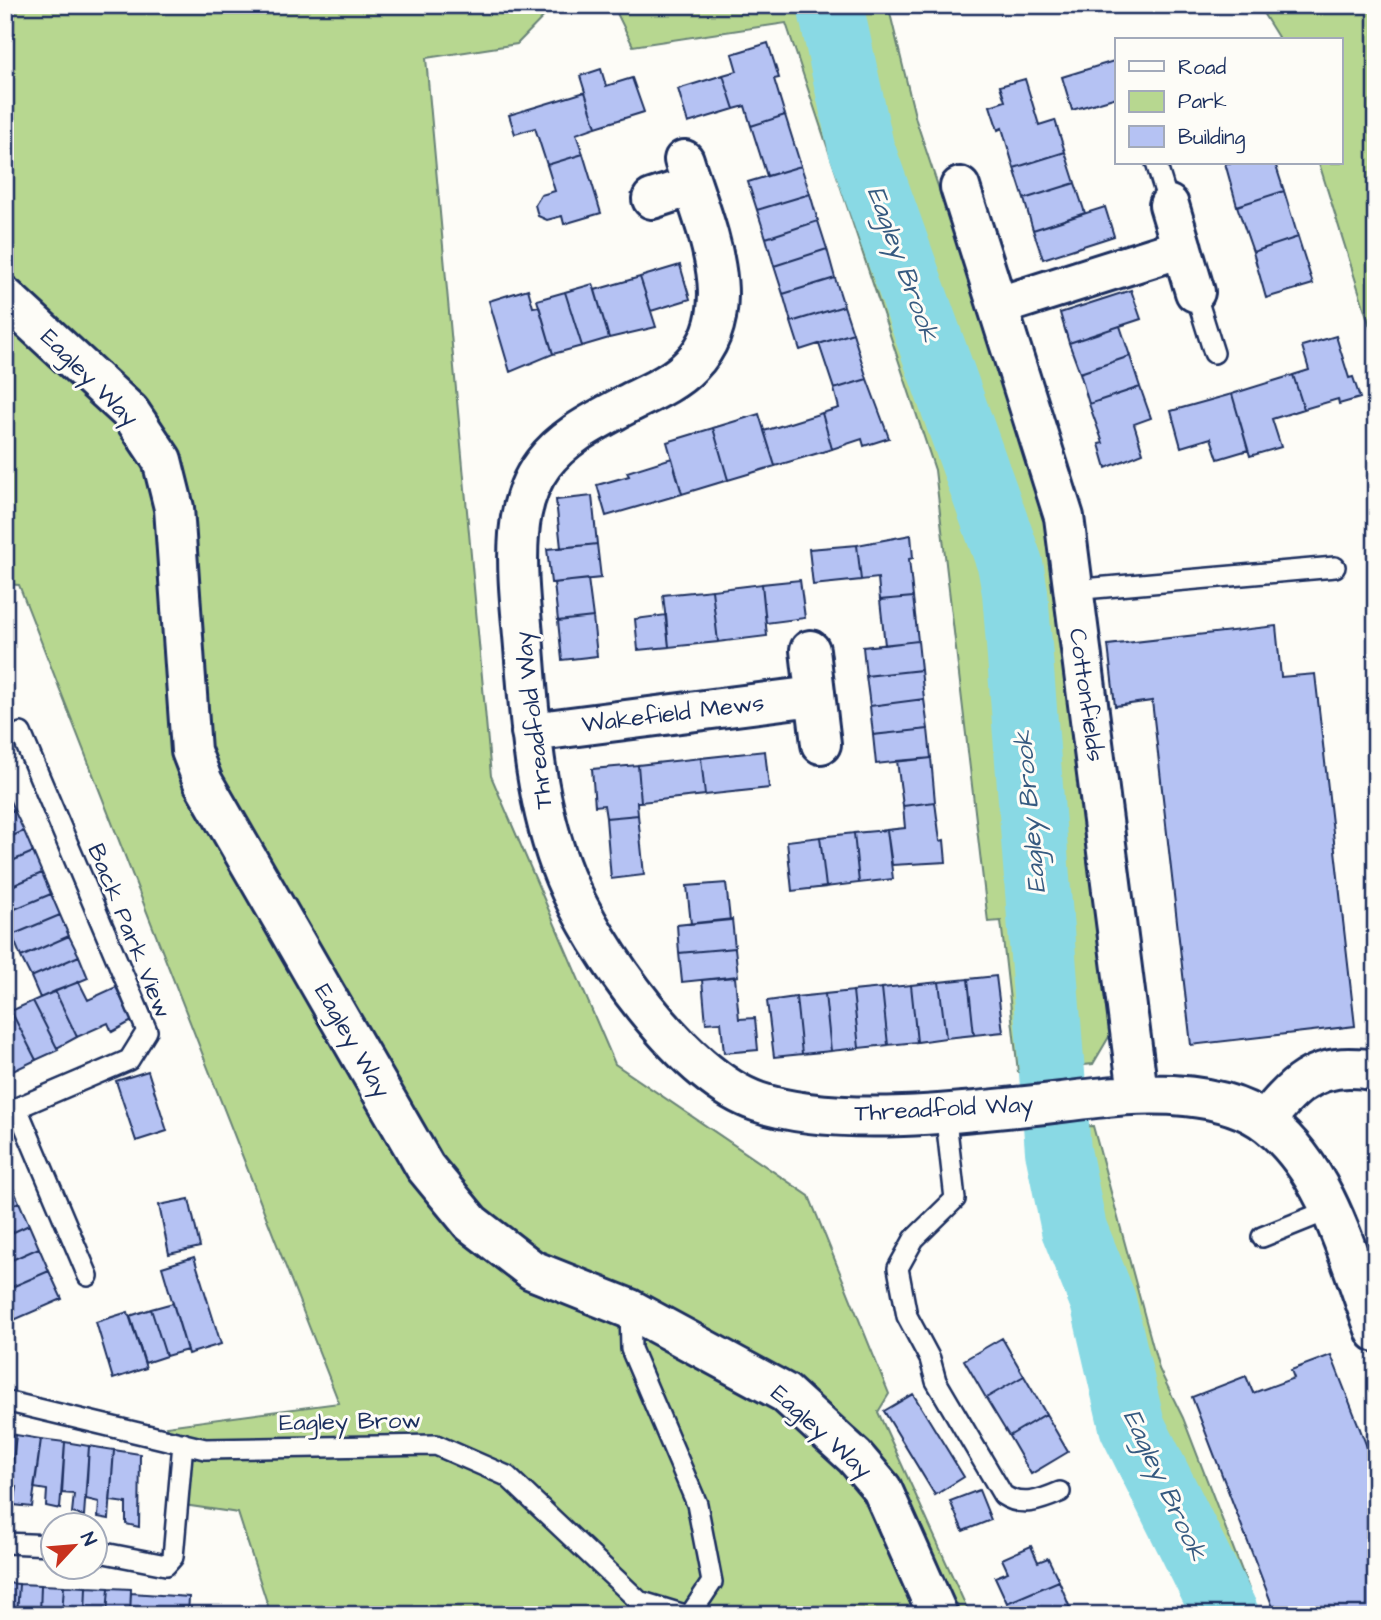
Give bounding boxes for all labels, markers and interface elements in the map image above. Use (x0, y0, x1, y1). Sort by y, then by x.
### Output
legend (1115, 38, 1342, 164)
text: Road (1178, 53, 1226, 82)
text: Park (1178, 87, 1227, 116)
text: Building (1178, 123, 1246, 154)
water label: Eagley Brook (857, 181, 948, 348)
street label: Eagley Way (32, 321, 146, 435)
street label: Cottonfields (1060, 626, 1112, 764)
street label: Threadfold Way (506, 629, 563, 811)
street label: Wakefield Mews (580, 686, 766, 742)
water label: Eagley Brook (1005, 728, 1056, 895)
street label: Back Park View (79, 839, 179, 1023)
street label: Eagley Way (305, 978, 398, 1105)
street label: Threadfold Way (854, 1087, 1034, 1132)
street label: Eagley Way (762, 1377, 879, 1488)
street label: Eagley Brow (279, 1404, 421, 1441)
water label: Eagley Brook (1113, 1404, 1216, 1568)
north arrow (38, 1512, 108, 1582)
text: N (73, 1528, 103, 1551)

